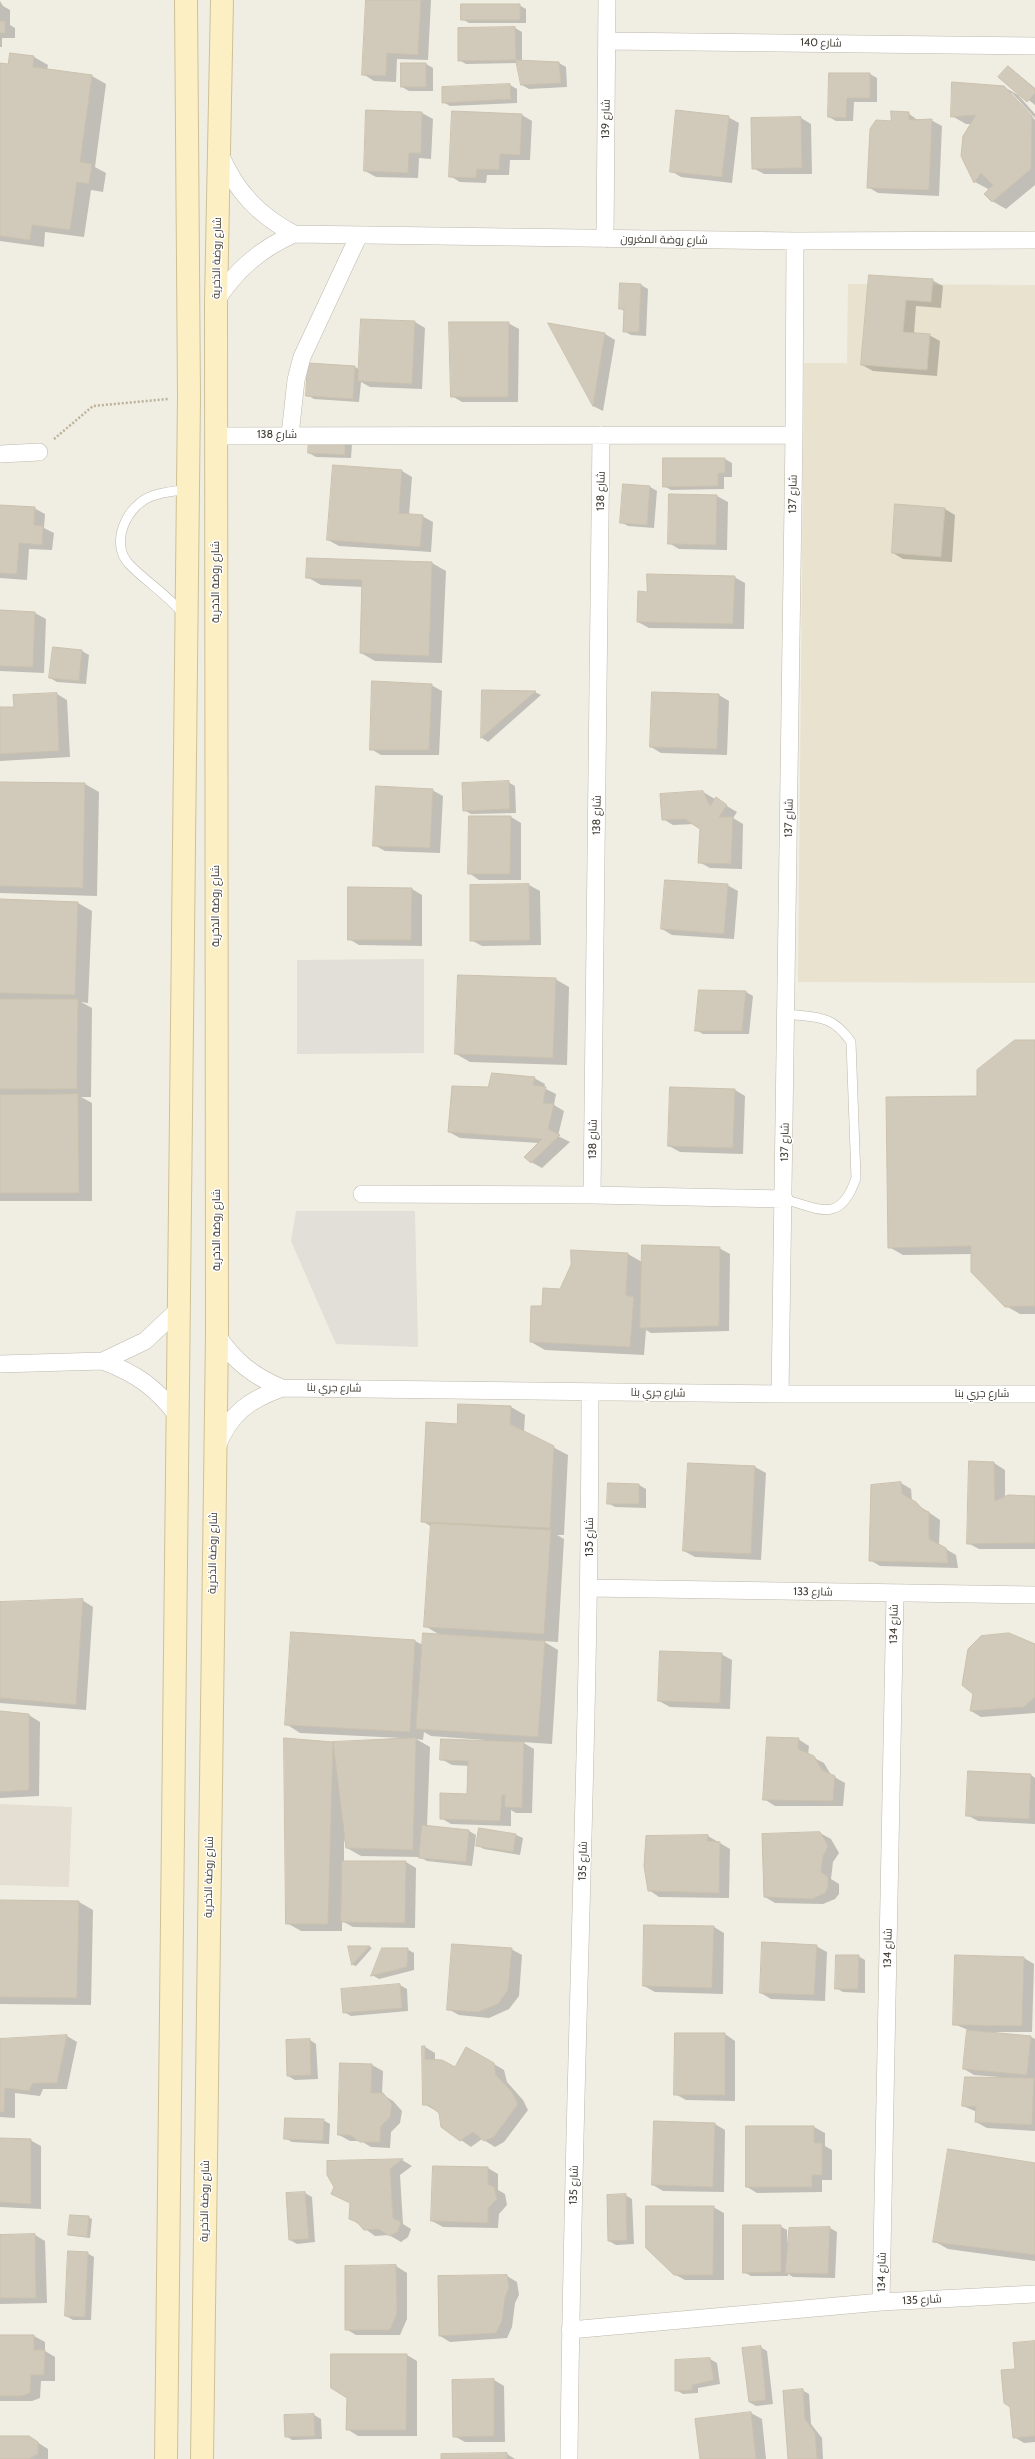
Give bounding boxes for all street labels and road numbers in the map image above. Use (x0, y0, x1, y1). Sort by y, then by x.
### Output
street label: شارع 140 (800, 36, 842, 50)
street label: شارع 139 (599, 99, 613, 139)
street label: شارع روضة الذخرية (210, 217, 224, 299)
street label: شارع روضة المغرون (620, 233, 708, 247)
street label: شارع 138 (257, 428, 297, 442)
street label: شارع 138 (594, 471, 608, 511)
street label: شارع 137 (786, 474, 800, 514)
street label: شارع روضة الذخرية (209, 541, 223, 623)
street label: شارع 138 (590, 795, 604, 835)
street label: شارع 137 (782, 798, 796, 838)
street label: شارع روضة الذخرية (209, 865, 223, 947)
street label: شارع 138 (586, 1119, 600, 1159)
street label: شارع 137 (778, 1122, 792, 1162)
street label: شارع روضة الذخرية (210, 1189, 224, 1271)
street label: شارع جري بنا (306, 1381, 362, 1395)
street label: شارع جري بنا (630, 1386, 686, 1400)
street label: شارع جري بنا (955, 1387, 1009, 1401)
street label: شارع روضة الذخرية (206, 1512, 220, 1594)
street label: شارع 135 (583, 1517, 597, 1557)
street label: شارع 133 (793, 1585, 833, 1599)
street label: شارع 134 (887, 1604, 901, 1644)
street label: شارع روضة الذخرية (202, 1836, 216, 1918)
street label: شارع 135 (576, 1841, 590, 1881)
street label: شارع 134 (881, 1928, 895, 1968)
street label: شارع روضة الذخرية (198, 2160, 212, 2242)
street label: شارع 135 (567, 2165, 581, 2205)
street label: شارع 134 (875, 2252, 889, 2292)
street label: شارع 135 (902, 2292, 942, 2308)

